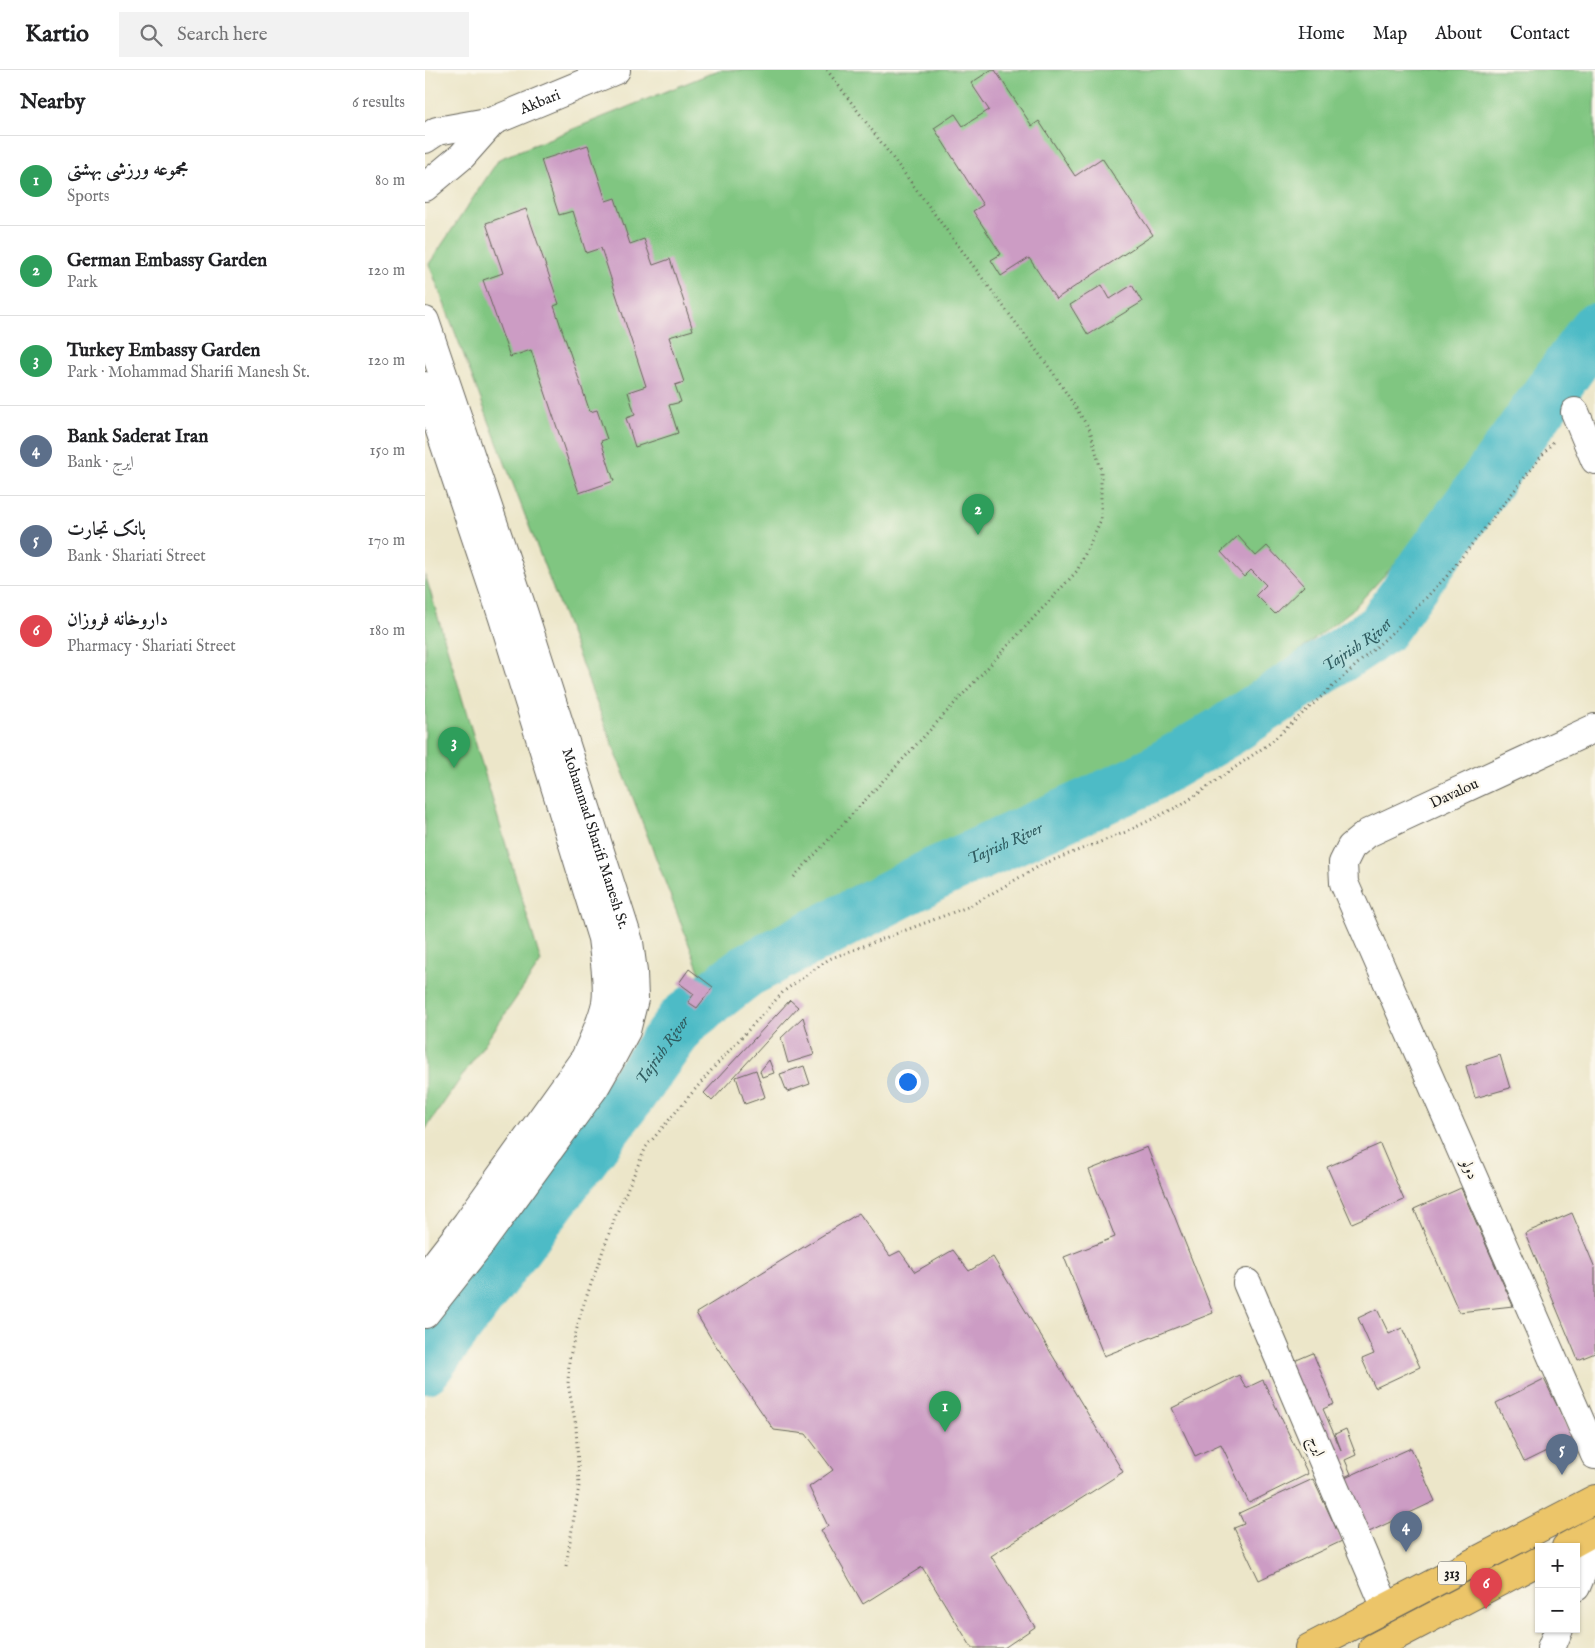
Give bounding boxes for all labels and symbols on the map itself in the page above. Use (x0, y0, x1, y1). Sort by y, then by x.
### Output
street label: Akbari (516, 85, 563, 119)
pin: 2 (962, 494, 994, 535)
water label: Tajrish River (1319, 614, 1398, 677)
pin: 3 (438, 727, 470, 768)
street label: Mohammad Sharifi Manesh St. (557, 746, 633, 932)
street label: Davalou (1427, 774, 1482, 813)
water label: Tajrish River (965, 818, 1047, 870)
water label: Tajrish River (632, 1010, 695, 1089)
your location (895, 1069, 921, 1095)
street label: دولو (1456, 1154, 1482, 1182)
pin: 1 (929, 1391, 961, 1432)
street label: ایرج (1301, 1433, 1329, 1460)
pin: 5 (1546, 1434, 1578, 1475)
pin: 4 (1390, 1511, 1422, 1552)
road number: 313 (1438, 1562, 1466, 1585)
pin: 6 (1470, 1568, 1502, 1609)

